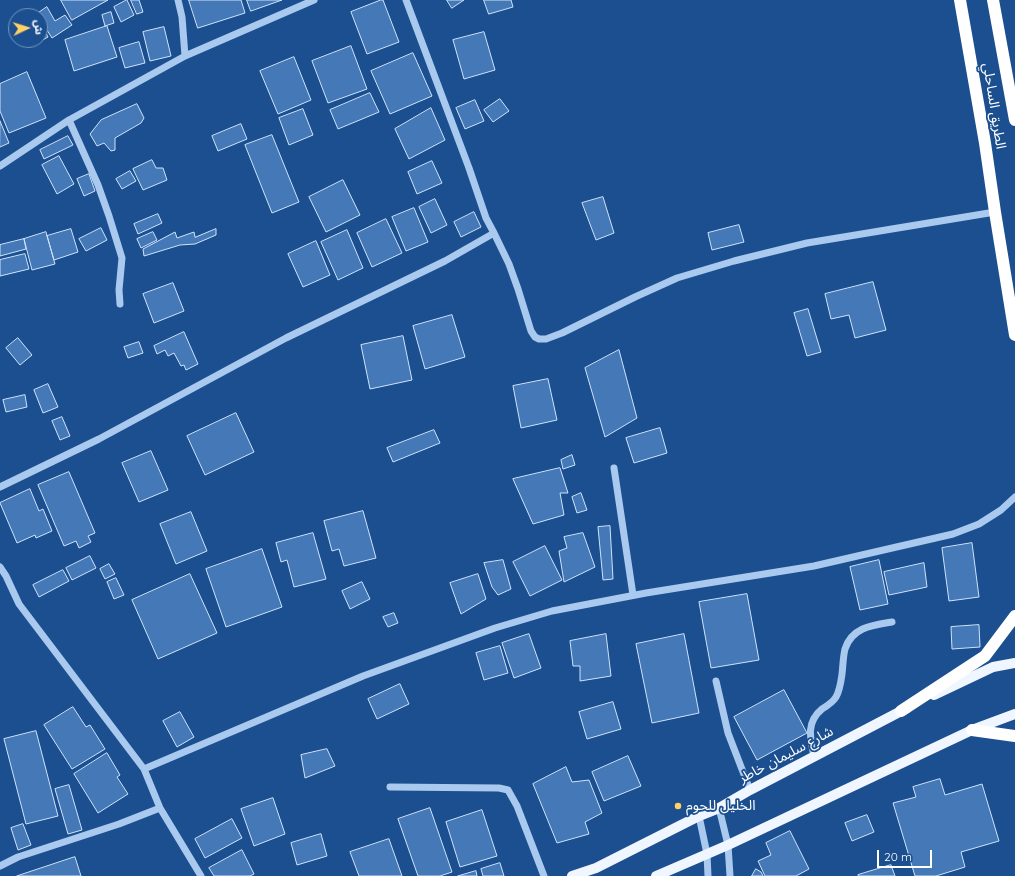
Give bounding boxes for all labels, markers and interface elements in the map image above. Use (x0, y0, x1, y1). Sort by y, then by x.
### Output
north arrow (8, 8, 48, 48)
text: ش (31, 19, 46, 35)
street label: الطريق الساحلي (979, 62, 1009, 150)
street label: شارع سليمان خاطر (736, 723, 836, 787)
place label: الخليل للحوم (686, 798, 755, 814)
marker: الخليل للحوم (673, 801, 683, 811)
scale bar (879, 842, 934, 868)
text: 20 m (884, 849, 912, 864)

